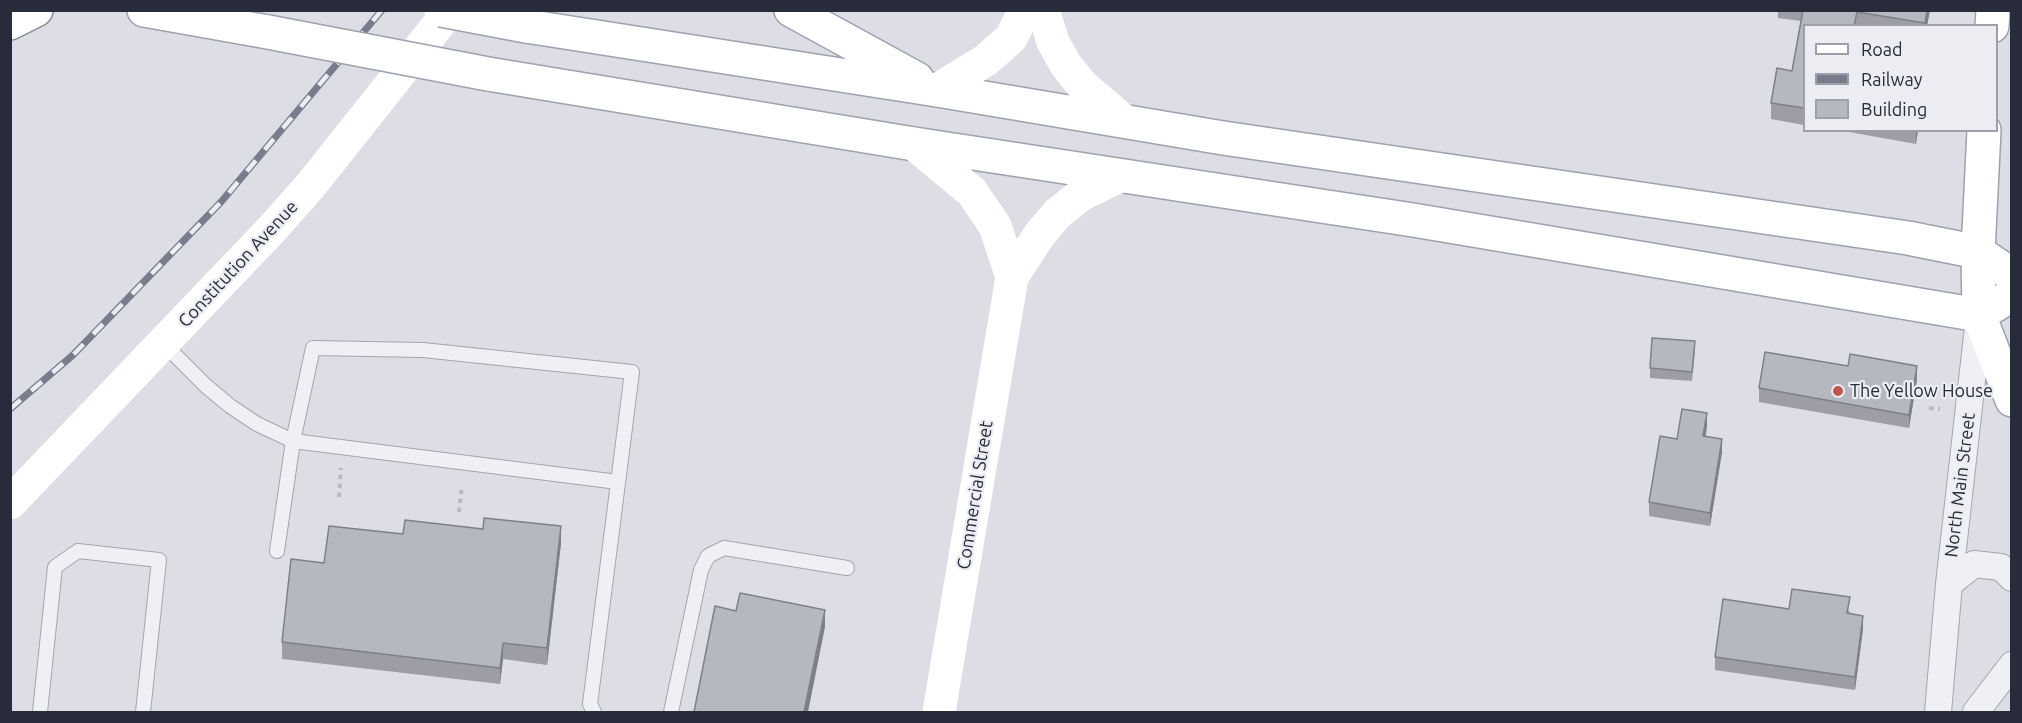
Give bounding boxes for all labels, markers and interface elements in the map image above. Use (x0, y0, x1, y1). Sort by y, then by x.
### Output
legend (1803, 24, 1998, 132)
text: Road (1861, 39, 1903, 59)
text: Railway (1861, 69, 1922, 89)
text: Building (1861, 99, 1927, 119)
street label: Constitution Avenue (174, 196, 302, 332)
place label: The Yellow House (1850, 380, 1993, 402)
marker: The Yellow House (1831, 384, 1845, 398)
street label: North Main Street (1940, 411, 1980, 559)
street label: Commercial Street (953, 419, 997, 571)

